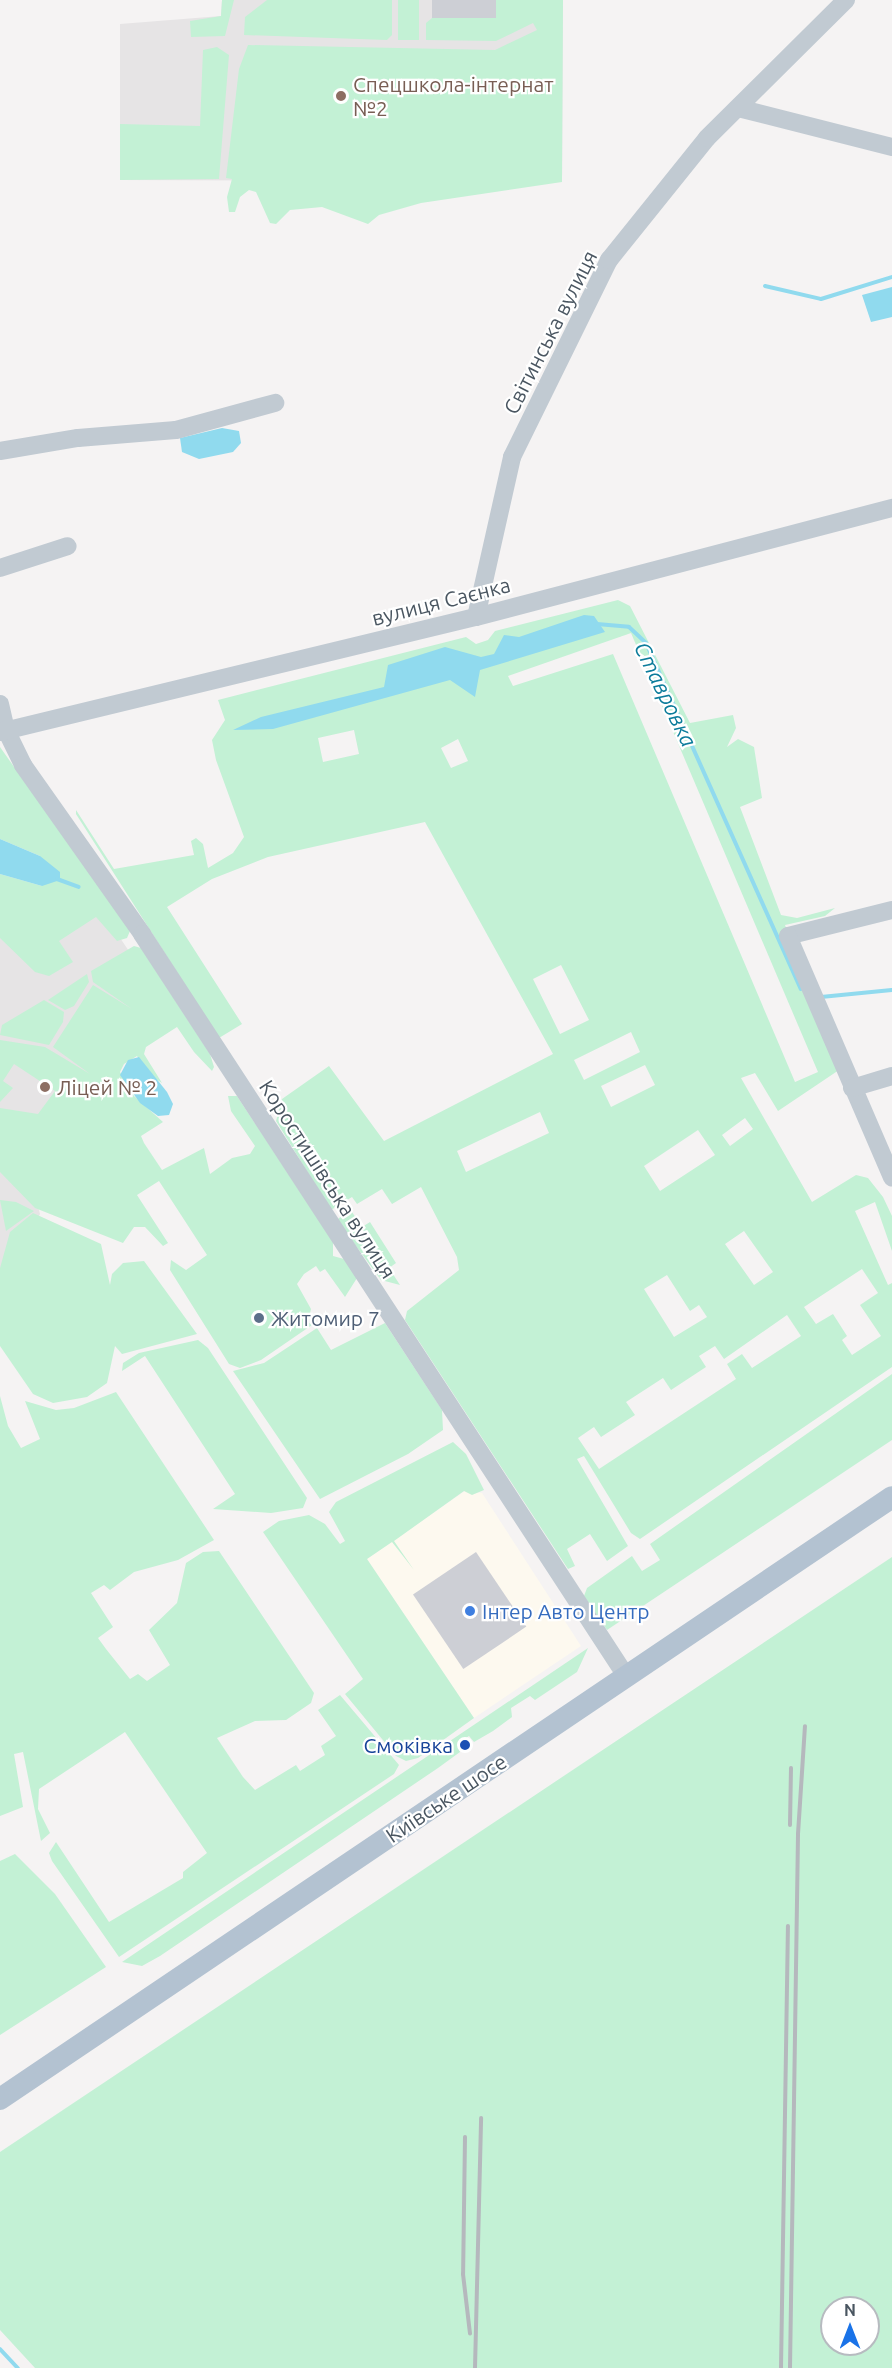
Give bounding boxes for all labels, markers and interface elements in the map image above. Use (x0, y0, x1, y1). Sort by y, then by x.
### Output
place label: Спецшкола-інтернат №2 (353, 71, 554, 121)
marker: Спецшкола-інтернат №2 (334, 89, 348, 103)
street label: Світинська вулиця (498, 246, 602, 418)
street label: вулиця Саєнка (369, 572, 513, 630)
water label: Ставровка (629, 637, 703, 751)
place label: Ліцей № 2 (57, 1074, 157, 1100)
street label: Коростишівська вулиця (254, 1075, 402, 1283)
marker: Ліцей № 2 (38, 1080, 52, 1094)
place label: Житомир 7 (271, 1305, 380, 1331)
marker: Житомир 7 (252, 1311, 266, 1325)
place label: Інтер Авто Центр (482, 1598, 650, 1624)
marker: Інтер Авто Центр (463, 1604, 477, 1618)
place label: Смоківка (363, 1732, 453, 1758)
marker: Смоківка (458, 1738, 472, 1752)
street label: Київське шосе (381, 1748, 511, 1848)
north arrow (820, 2296, 880, 2356)
text: N (844, 2301, 856, 2319)

